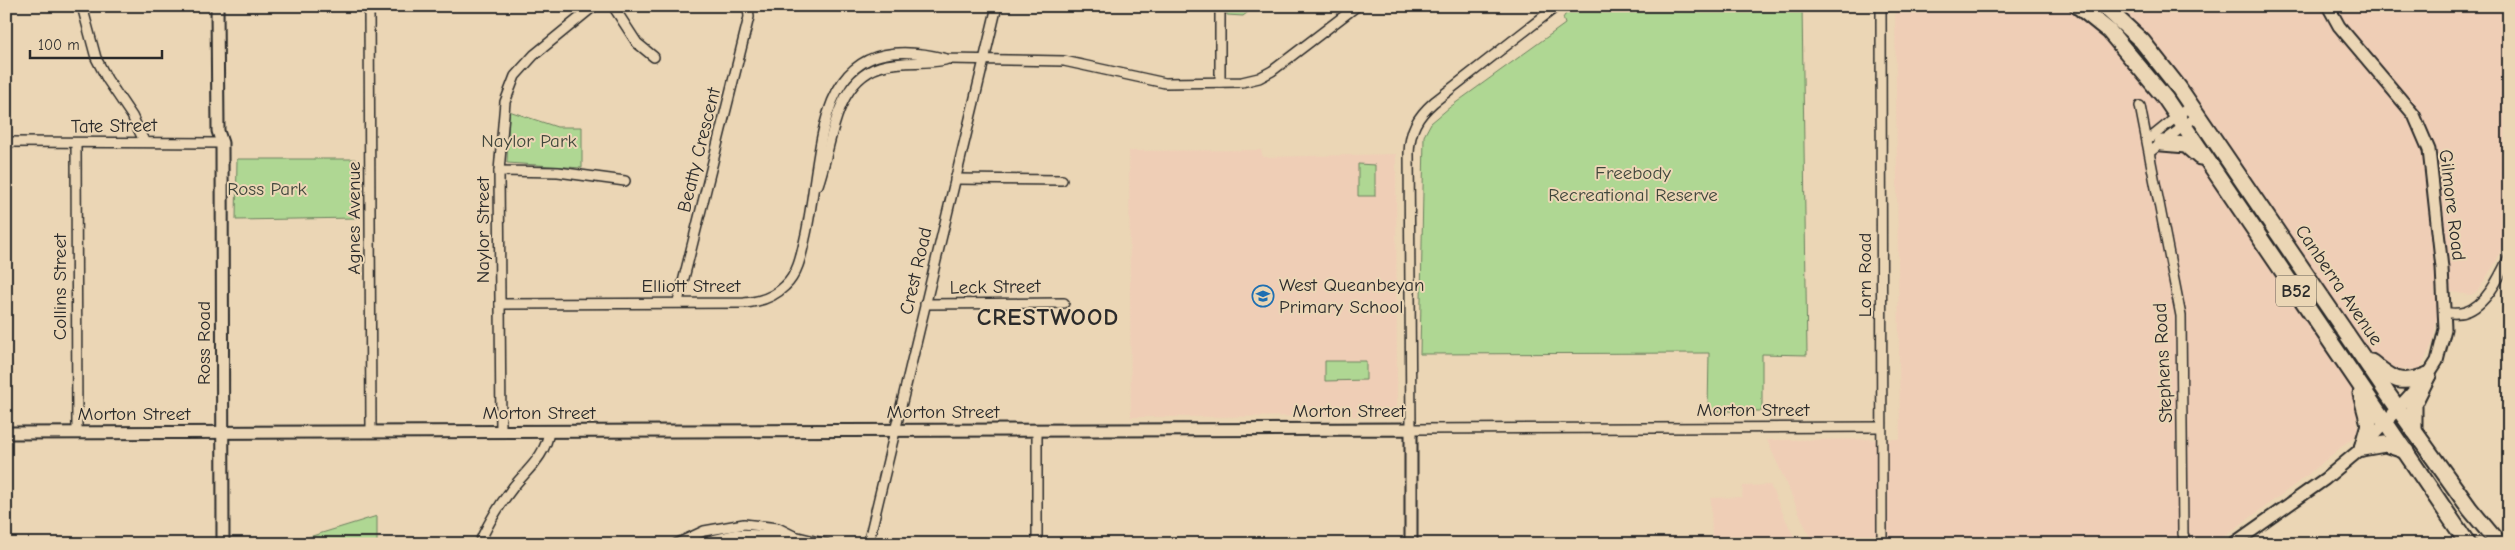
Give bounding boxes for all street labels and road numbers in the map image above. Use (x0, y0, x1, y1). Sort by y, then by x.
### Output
street label: Beatty Crescent (673, 85, 725, 215)
street label: Tate Street (71, 114, 158, 138)
street label: Gilmore Road (2434, 148, 2470, 262)
street label: Agnes Avenue (343, 161, 365, 275)
street label: Naylor Street (472, 176, 494, 283)
street label: Canberra Avenue (2291, 221, 2387, 349)
street label: Crest Road (895, 225, 937, 317)
street label: Collins Street (49, 233, 71, 340)
street label: Lorn Road (1854, 233, 1876, 317)
street label: Elliott Street (642, 275, 741, 297)
street label: Leck Street (949, 275, 1041, 299)
road number: B52 (2276, 276, 2316, 306)
street label: Ross Road (193, 301, 215, 385)
street label: Stephens Road (2149, 302, 2177, 424)
street label: Morton Street (1697, 399, 1810, 421)
street label: Morton Street (1293, 400, 1406, 422)
street label: Morton Street (887, 401, 1000, 423)
street label: Morton Street (483, 402, 596, 424)
street label: Morton Street (78, 403, 191, 425)

